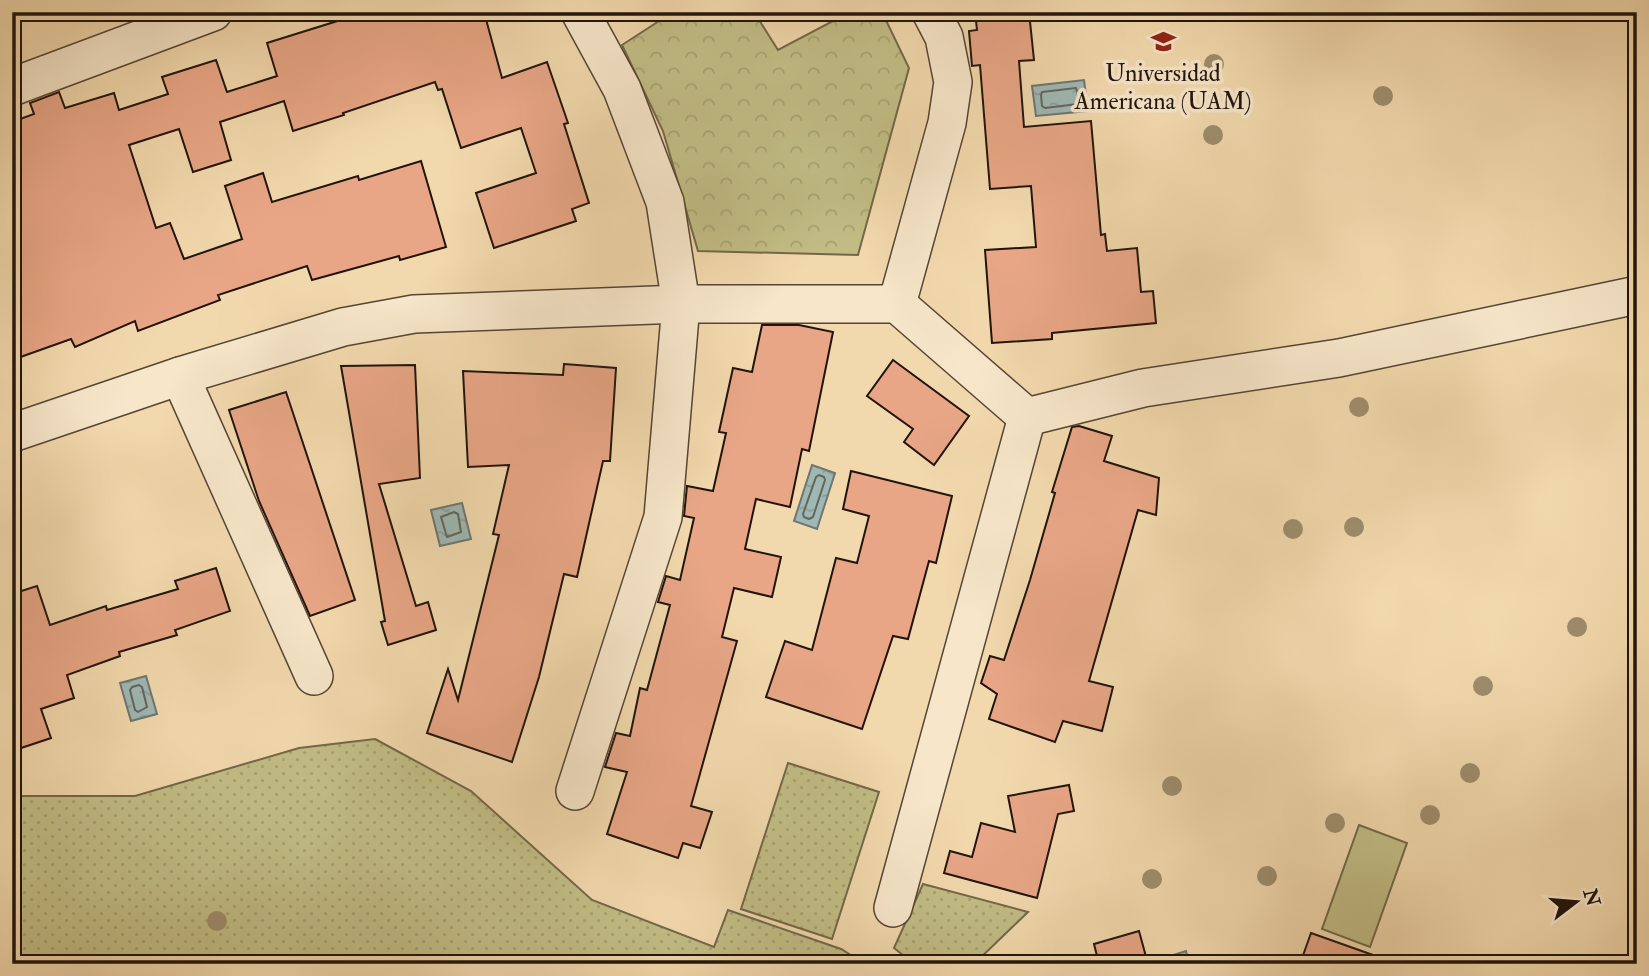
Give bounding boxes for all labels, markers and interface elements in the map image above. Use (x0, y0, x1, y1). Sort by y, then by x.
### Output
school or university icon: Universidad Americana (UAM) (1149, 28, 1177, 56)
place label: Universidad Americana (UAM) (1074, 58, 1251, 117)
north arrow (1540, 867, 1610, 937)
text: N (1577, 885, 1606, 910)

